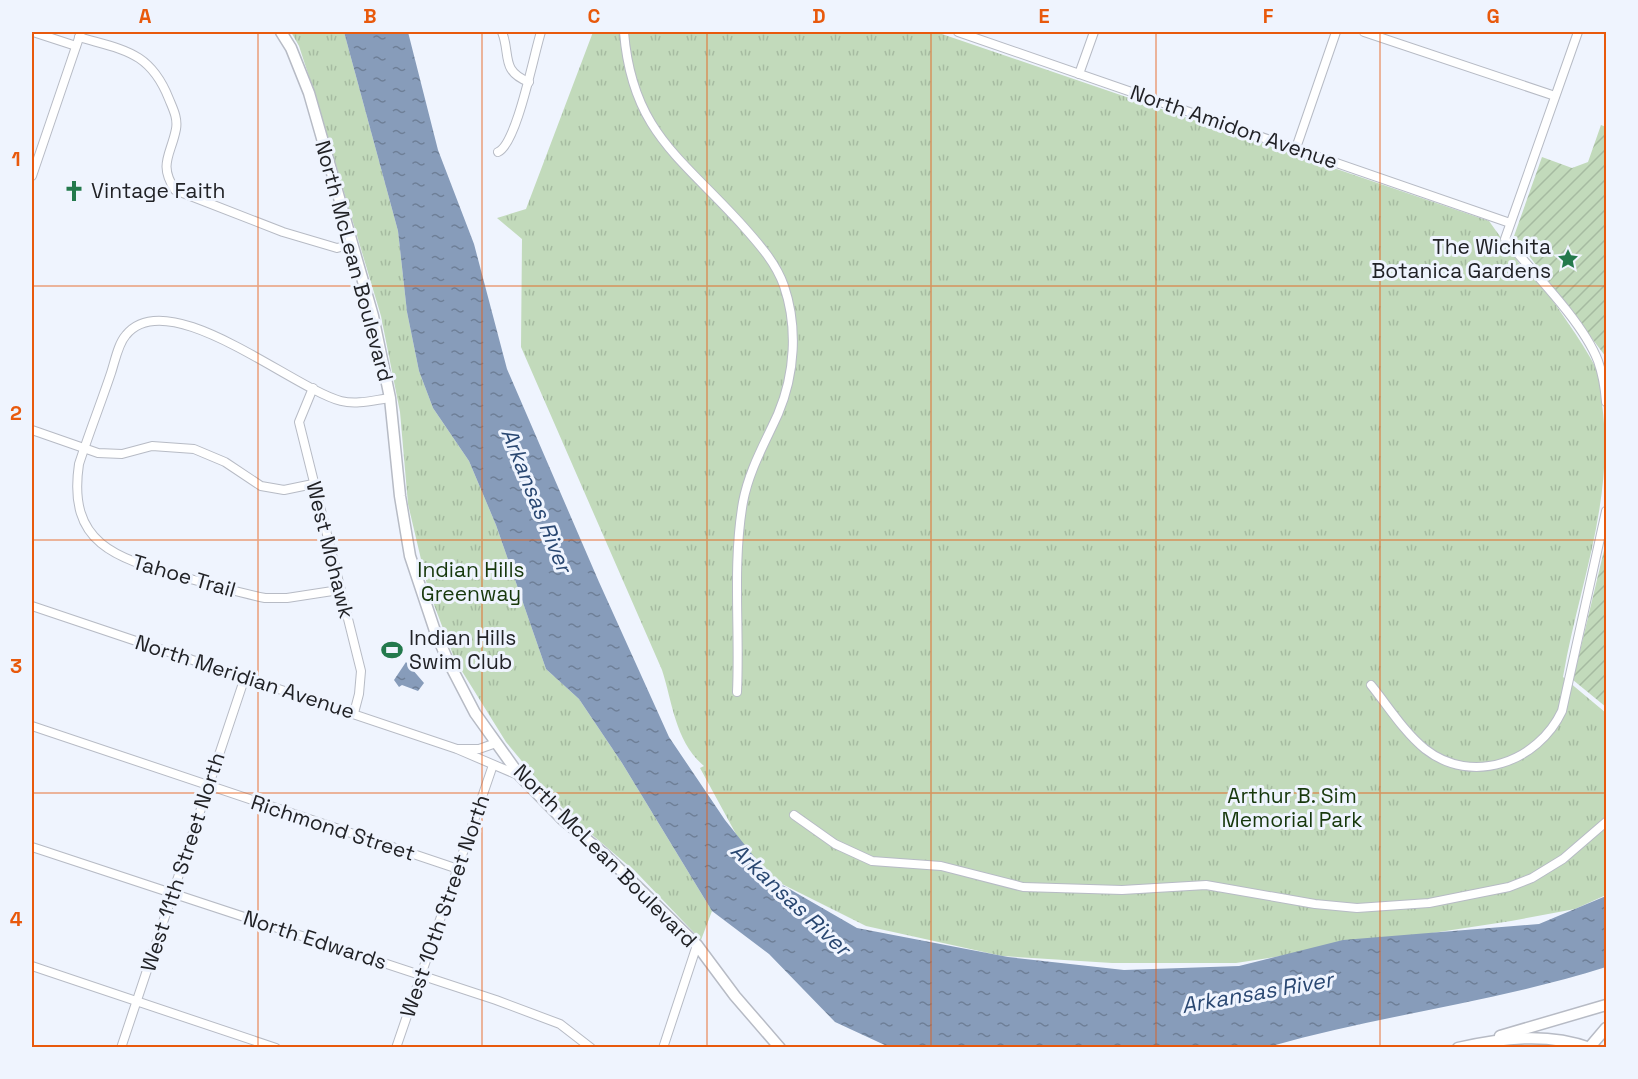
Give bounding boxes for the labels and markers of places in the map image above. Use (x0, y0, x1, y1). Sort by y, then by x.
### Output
place label: Vintage Faith (91, 177, 225, 204)
church icon: Vintage Faith (62, 179, 86, 203)
place label: The Wichita Botanica Gardens (1371, 233, 1551, 284)
place icon: The Wichita Botanica Gardens (1556, 247, 1580, 271)
place label: Indian Hills Swim Club (409, 624, 516, 675)
sports icon: Indian Hills Swim Club (380, 638, 404, 662)

